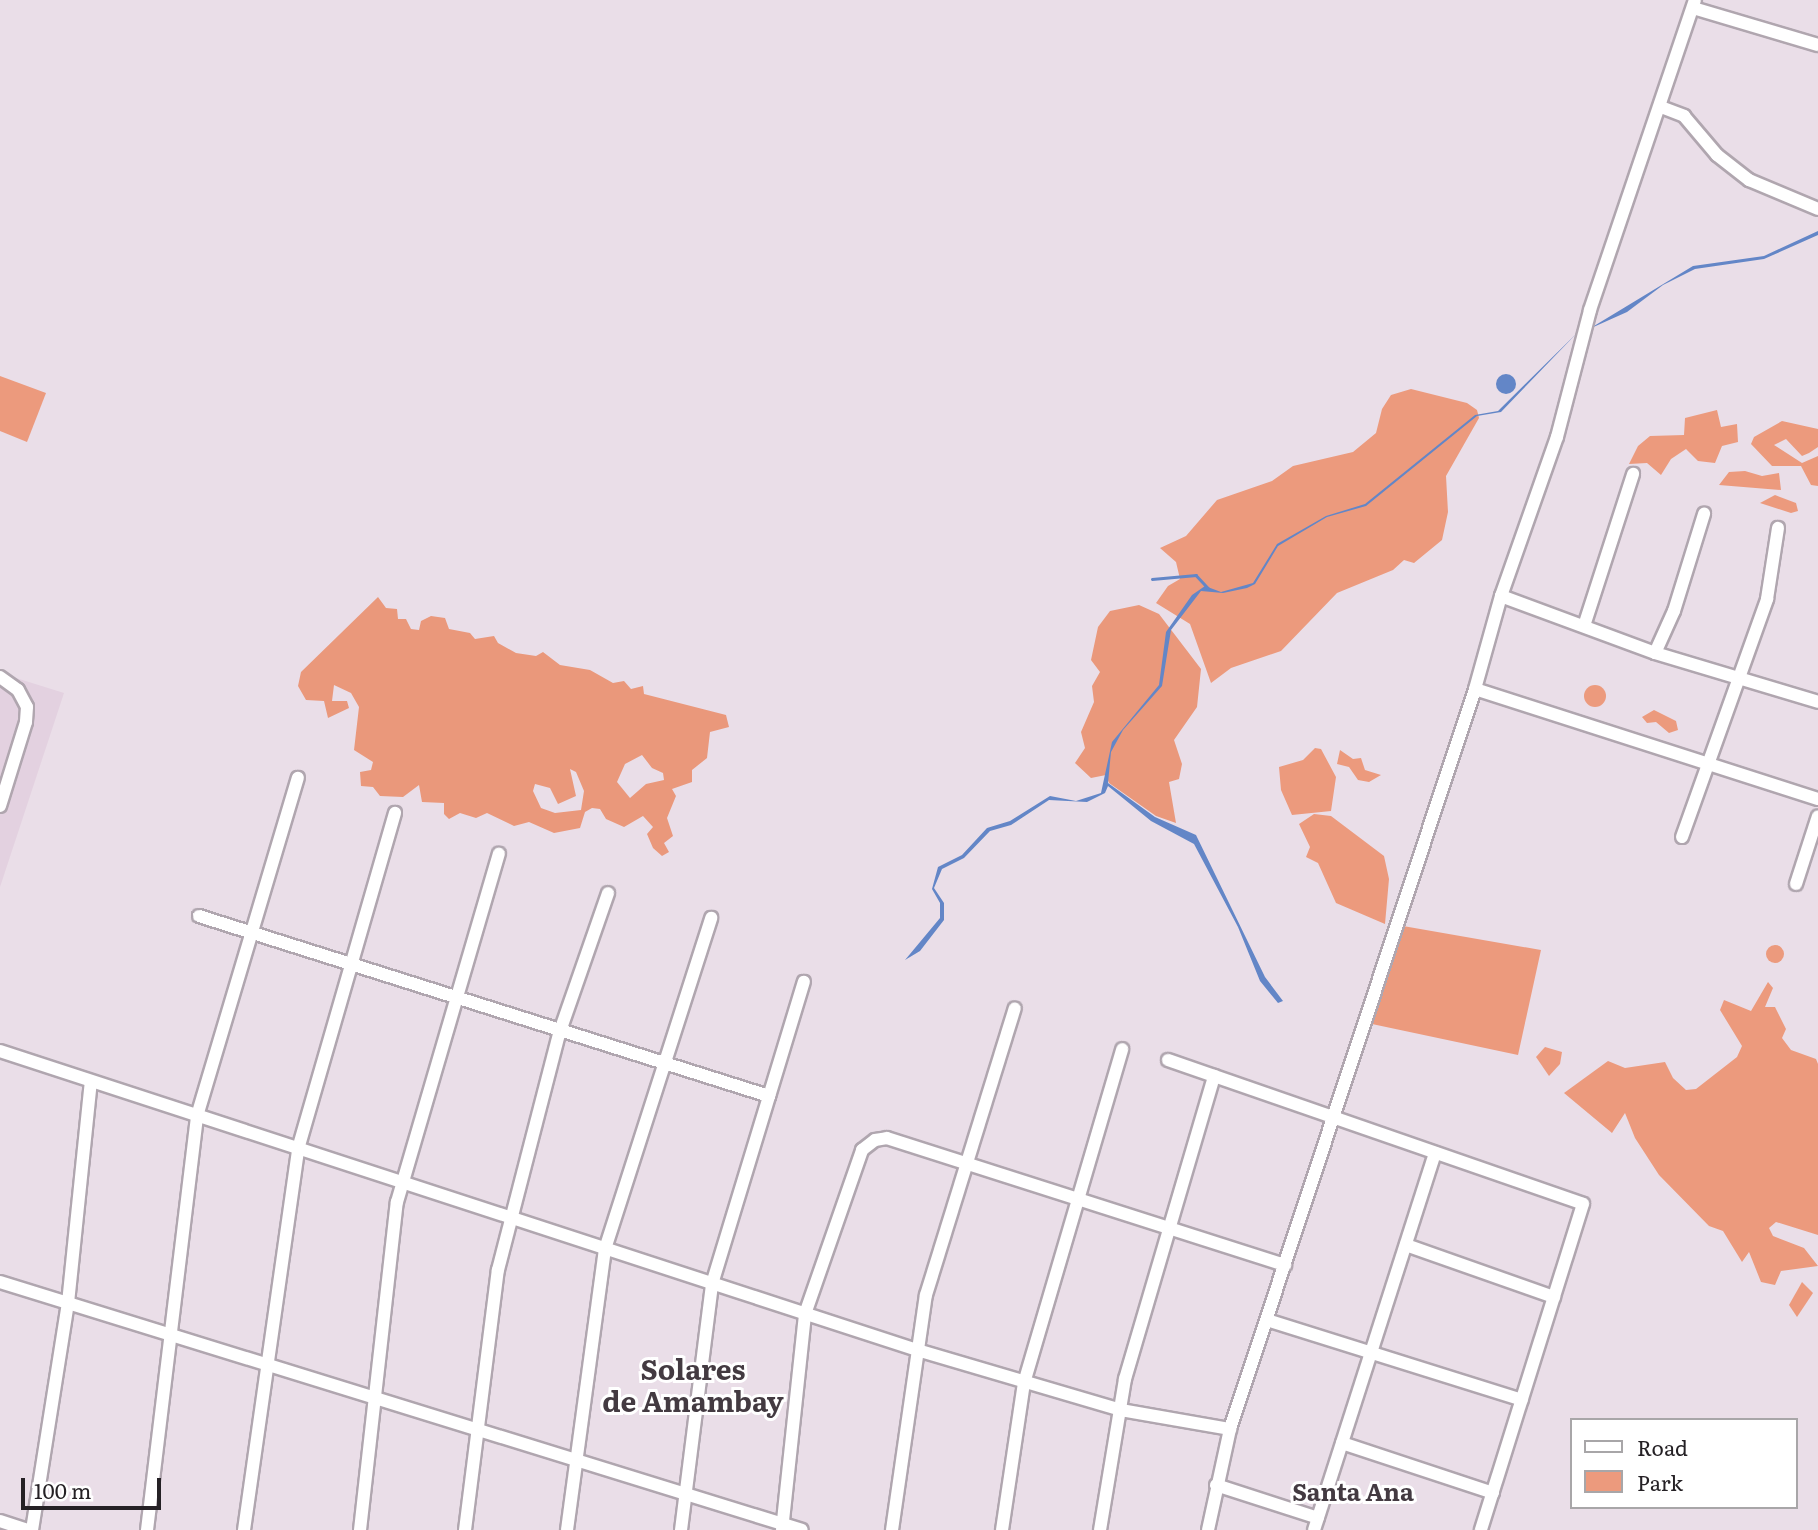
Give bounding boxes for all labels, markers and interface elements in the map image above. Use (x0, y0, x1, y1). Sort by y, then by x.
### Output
district label: Solares de Amambay (602, 1351, 784, 1417)
legend (1570, 1418, 1797, 1509)
text: Road (1637, 1431, 1688, 1462)
scale bar (24, 1464, 164, 1508)
text: Park (1637, 1466, 1683, 1497)
text: 100 m (34, 1474, 91, 1505)
district label: Santa Ana (1292, 1477, 1414, 1505)

